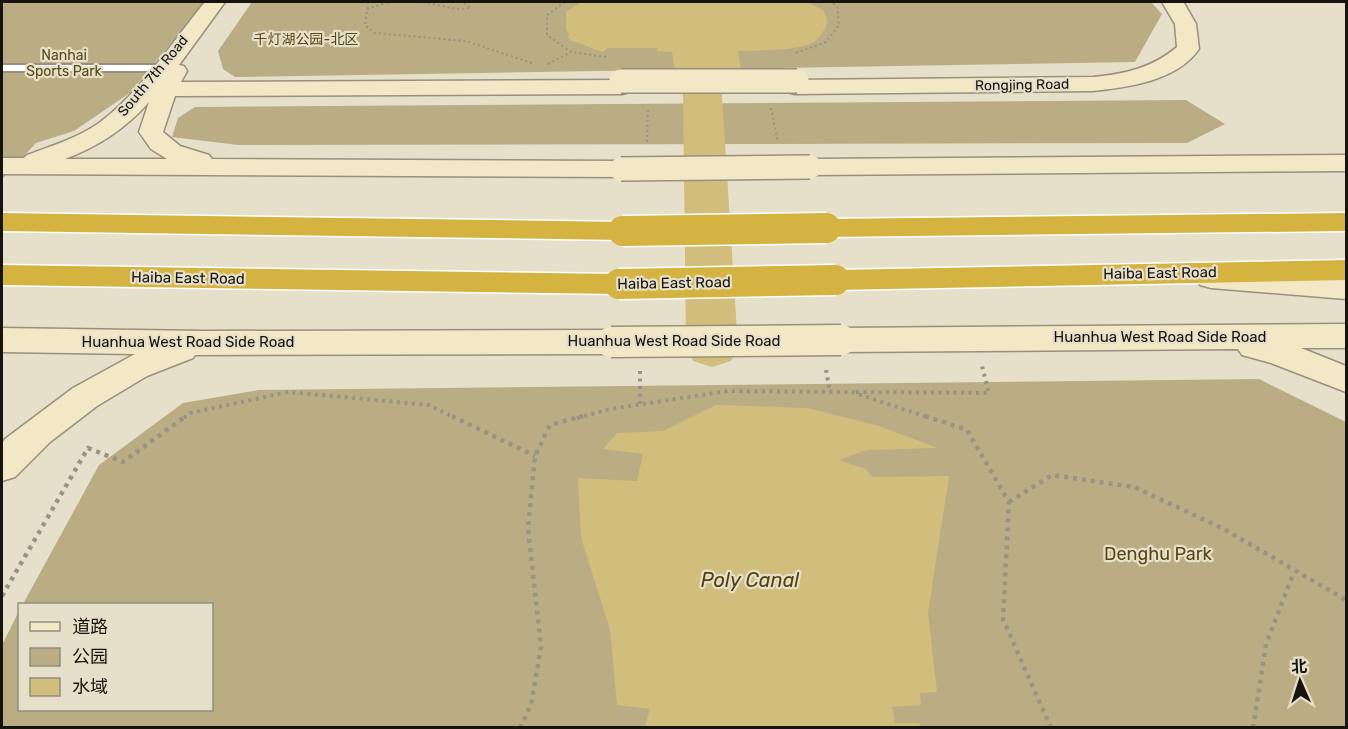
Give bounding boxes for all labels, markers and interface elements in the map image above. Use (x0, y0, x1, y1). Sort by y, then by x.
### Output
park label: 千灯湖公园-北区 (254, 31, 358, 48)
street label: South 7th Road (114, 32, 192, 120)
park label: Nanhai Sports Park (26, 47, 103, 80)
street label: Rongjing Road (975, 76, 1069, 94)
street label: Haiba East Road (1103, 263, 1217, 283)
street label: Haiba East Road (131, 268, 245, 288)
street label: Haiba East Road (617, 273, 731, 293)
street label: Huanhua West Road Side Road (1054, 328, 1267, 346)
street label: Huanhua West Road Side Road (568, 332, 781, 350)
street label: Huanhua West Road Side Road (82, 333, 295, 351)
park label: Denghu Park (1104, 543, 1213, 565)
water label: Poly Canal (701, 568, 800, 592)
legend (18, 603, 213, 711)
text: 道路 (72, 616, 108, 638)
text: 公园 (72, 646, 108, 668)
north arrow (1270, 651, 1330, 711)
text: 北 (1291, 657, 1308, 676)
text: 水域 (72, 676, 108, 698)

